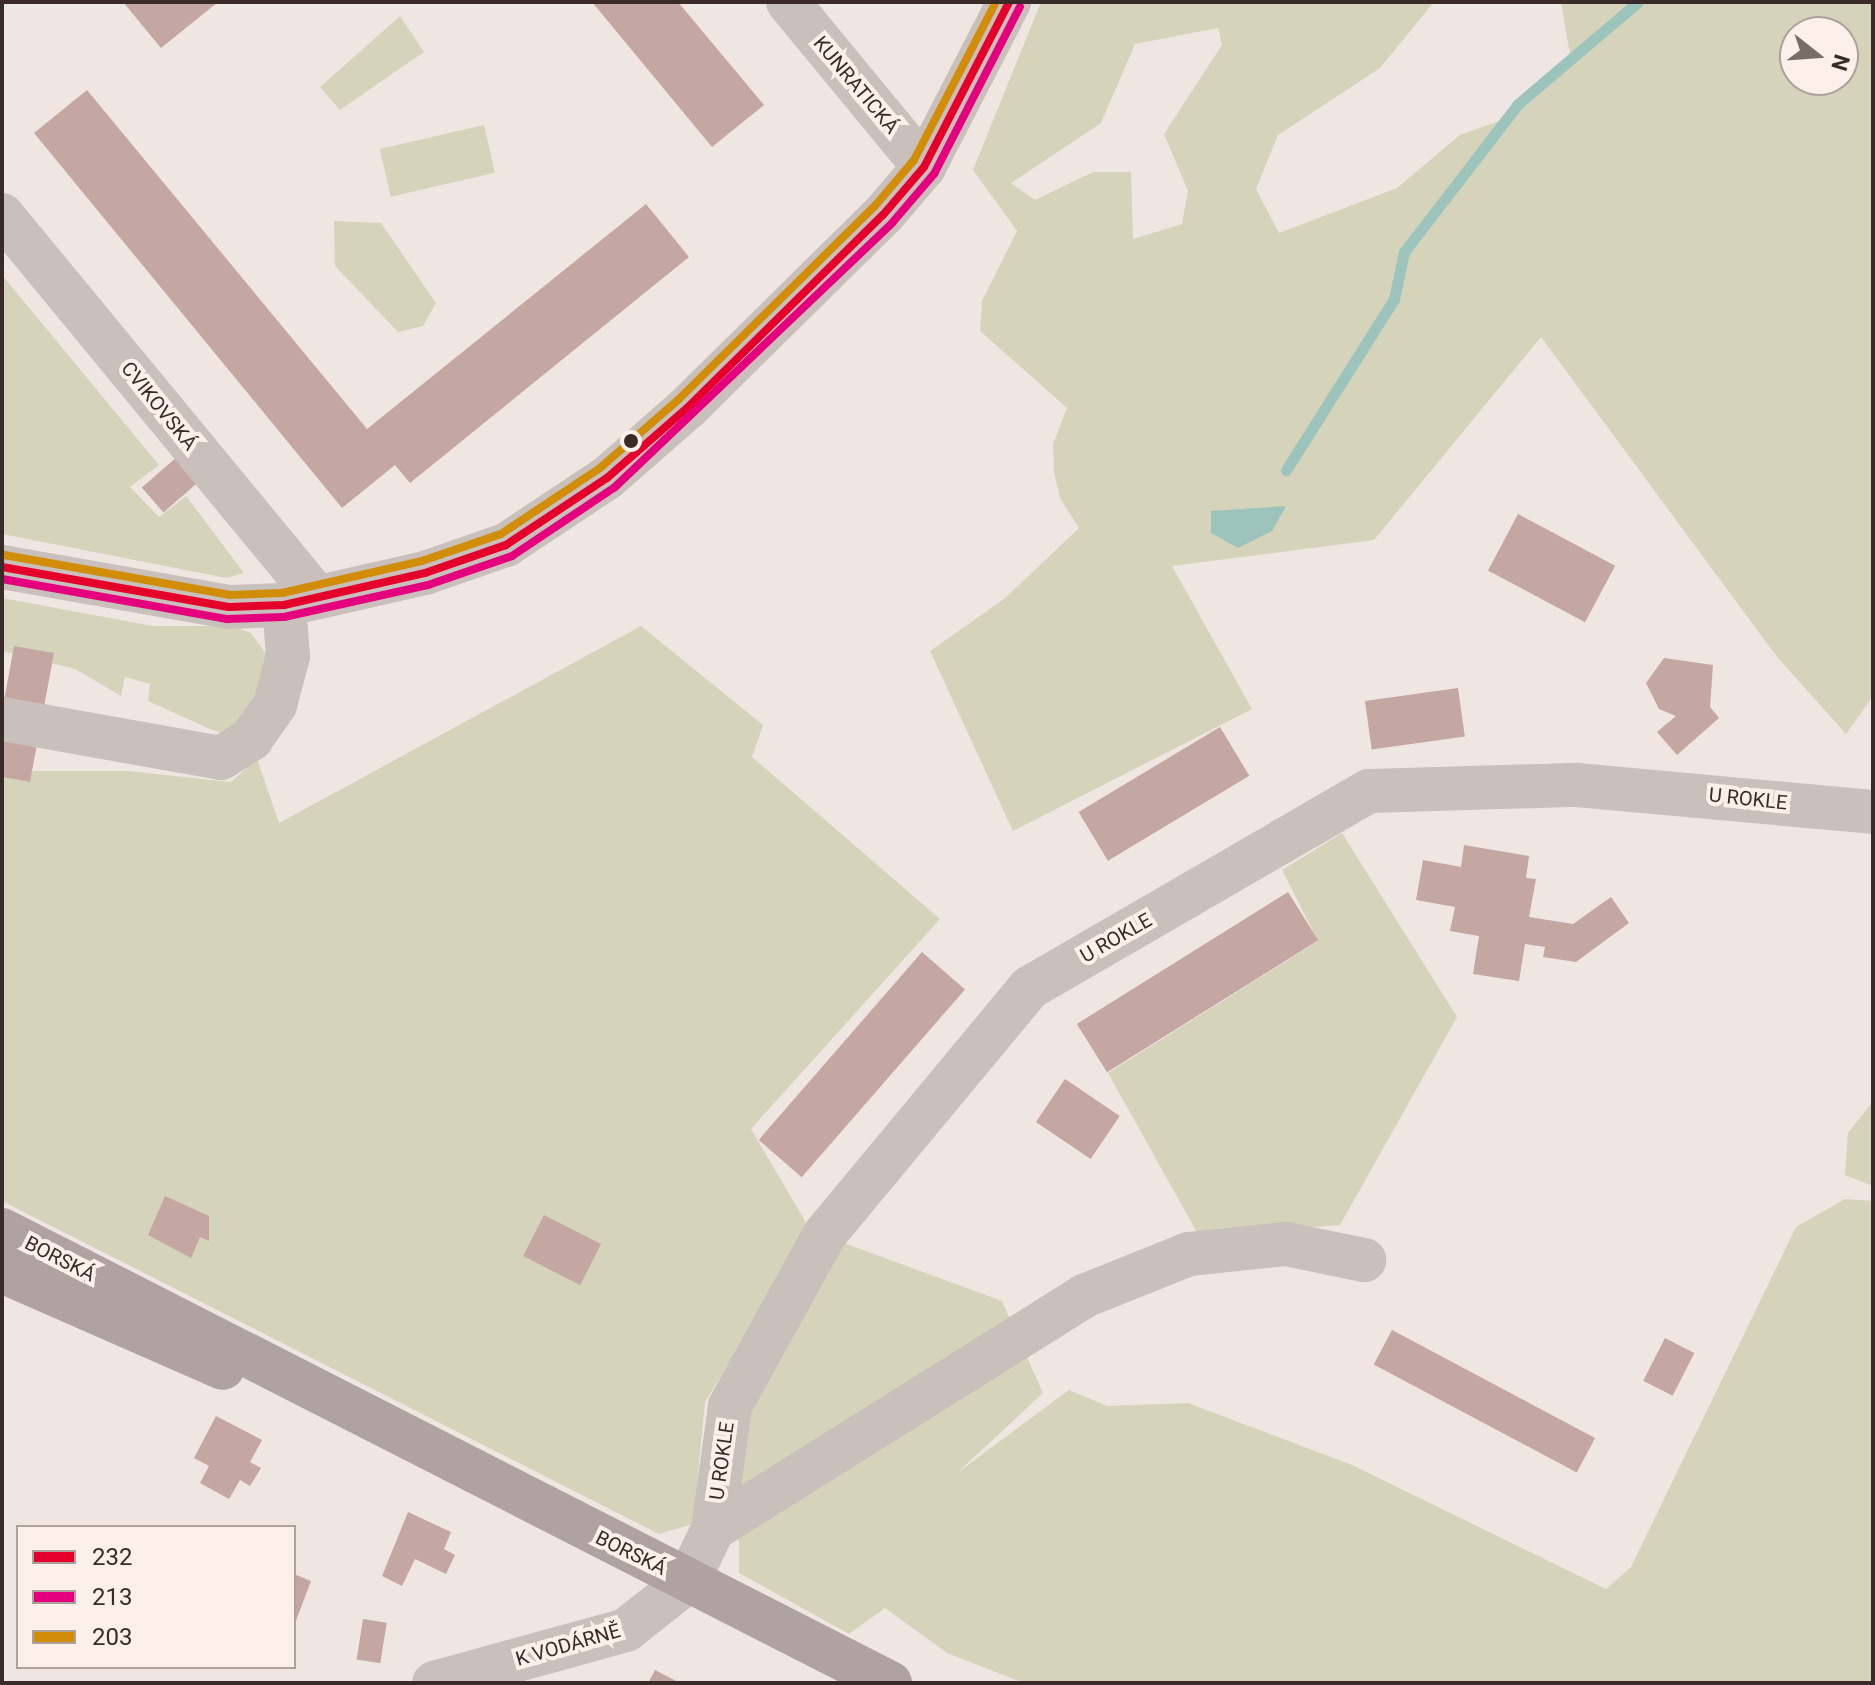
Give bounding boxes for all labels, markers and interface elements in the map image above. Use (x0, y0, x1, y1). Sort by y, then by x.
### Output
north arrow (1779, 16, 1859, 96)
street label: KUNRATICKÁ (808, 31, 904, 139)
text: N (1826, 51, 1855, 74)
street label: CVIKOVSKÁ (116, 357, 202, 455)
unlabelled marker (623, 433, 639, 449)
street label: U ROKLE (1708, 783, 1788, 815)
street label: U ROKLE (1076, 908, 1156, 968)
street label: BORSKÁ (21, 1231, 99, 1287)
street label: U ROKLE (705, 1420, 739, 1502)
legend (16, 1525, 296, 1669)
street label: BORSKÁ (592, 1526, 670, 1580)
text: 232 (92, 1543, 132, 1571)
text: 213 (92, 1583, 132, 1611)
street label: K VODÁRNĚ (513, 1619, 623, 1671)
text: 203 (92, 1623, 132, 1651)

